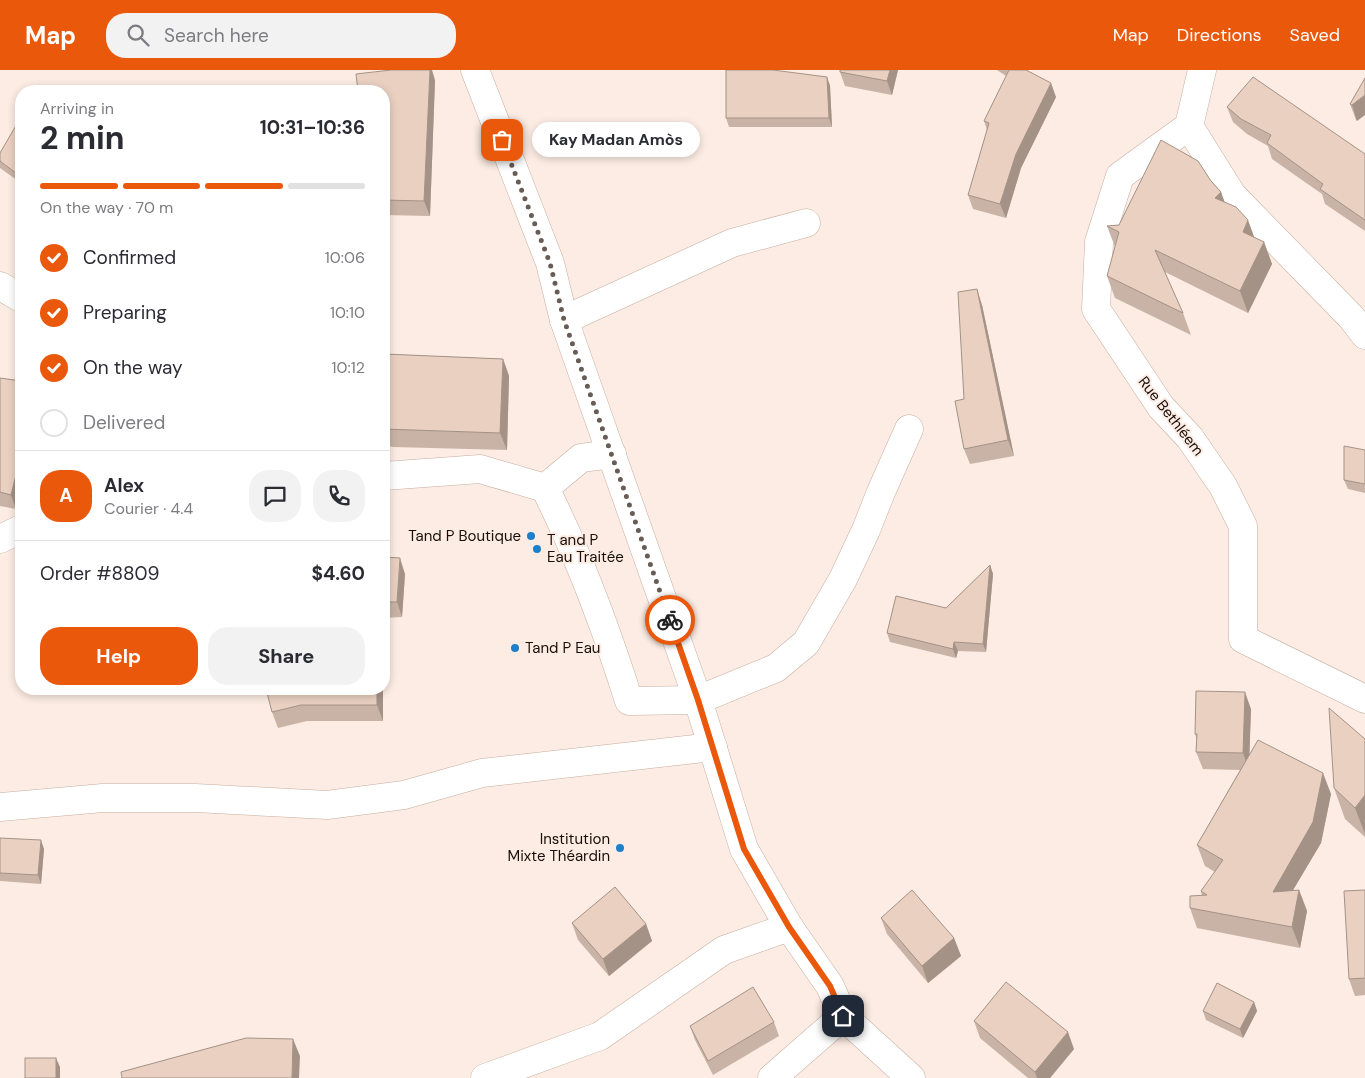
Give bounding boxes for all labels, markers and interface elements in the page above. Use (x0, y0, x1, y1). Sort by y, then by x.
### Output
search box (106, 13, 456, 58)
text: Map (25, 20, 76, 51)
icon: search (124, 21, 152, 49)
text: Search here (164, 23, 269, 48)
text: Map (1113, 23, 1149, 47)
text: Directions (1177, 23, 1262, 47)
text: Saved (1290, 23, 1340, 47)
text: Arriving in (40, 98, 114, 119)
text: 10:31–10:36 (260, 115, 365, 140)
text: 2 min (40, 117, 125, 159)
pin (481, 119, 523, 161)
callout: Kay Madan Amòs (532, 122, 700, 158)
icon: bag (488, 126, 516, 154)
text: Kay Madan Amòs (549, 129, 683, 150)
text: On the way · 70 m (40, 197, 173, 218)
icon: check (40, 244, 68, 272)
text: Confirmed (83, 245, 176, 270)
text: 10:06 (325, 247, 365, 268)
icon: check (40, 299, 68, 327)
text: Preparing (83, 300, 167, 325)
text: 10:10 (330, 302, 365, 323)
icon: check (40, 354, 68, 382)
text: On the way (83, 355, 183, 380)
text: 10:12 (332, 357, 365, 378)
street label: Rue Bethléem (1134, 372, 1208, 460)
text: Delivered (83, 410, 165, 435)
button: chat (249, 470, 301, 522)
button: phone (313, 470, 365, 522)
text: Alex (104, 473, 144, 498)
text: A (59, 483, 73, 508)
text: Courier · 4.4 (104, 498, 193, 519)
place label: Tand P Boutique (408, 526, 521, 546)
marker: Tand P Boutique (525, 530, 537, 542)
place label: T and P Eau Traitée (547, 530, 624, 567)
marker: T and P Eau Traitée (531, 543, 543, 555)
text: Order #8809 (40, 561, 159, 586)
text: $4.60 (312, 561, 365, 586)
courier (645, 595, 695, 645)
icon: bike (656, 606, 684, 634)
button: Help (40, 627, 198, 685)
button: Share (208, 627, 365, 685)
place label: Tand P Eau (525, 638, 600, 658)
marker: Tand P Eau (509, 642, 521, 654)
place label: Institution Mixte Théardin (508, 829, 610, 866)
marker: Institution Mixte Théardin (614, 842, 626, 854)
pin (822, 995, 864, 1037)
icon: home (829, 1002, 857, 1030)

